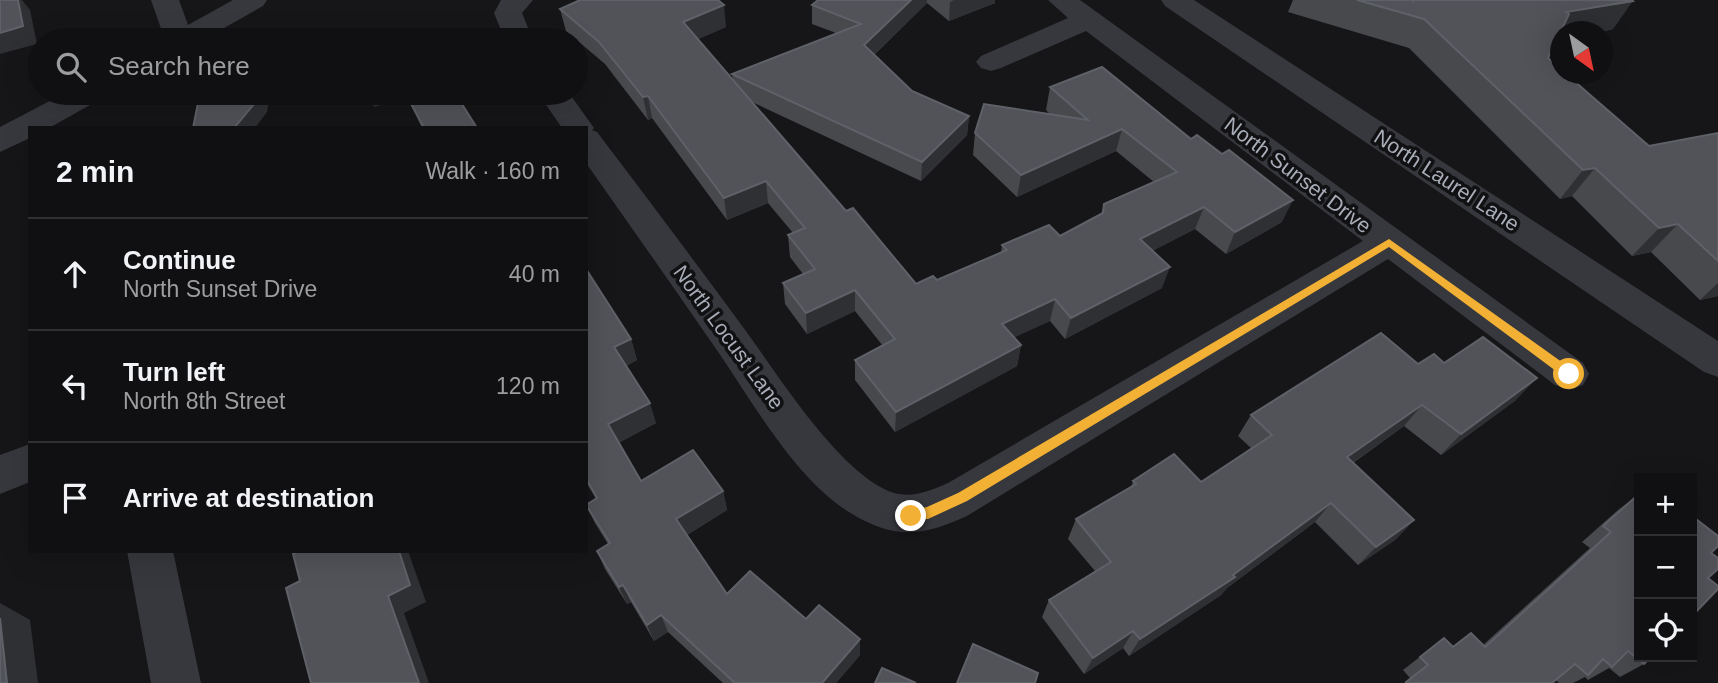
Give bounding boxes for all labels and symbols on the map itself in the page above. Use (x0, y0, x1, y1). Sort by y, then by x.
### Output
north arrow (1550, 21, 1613, 84)
street label: North Sunset Drive (1220, 112, 1376, 238)
street label: North Laurel Lane (1370, 125, 1524, 235)
street label: North Locust Lane (669, 261, 789, 413)
route start (1553, 358, 1584, 389)
route end (895, 500, 926, 531)

